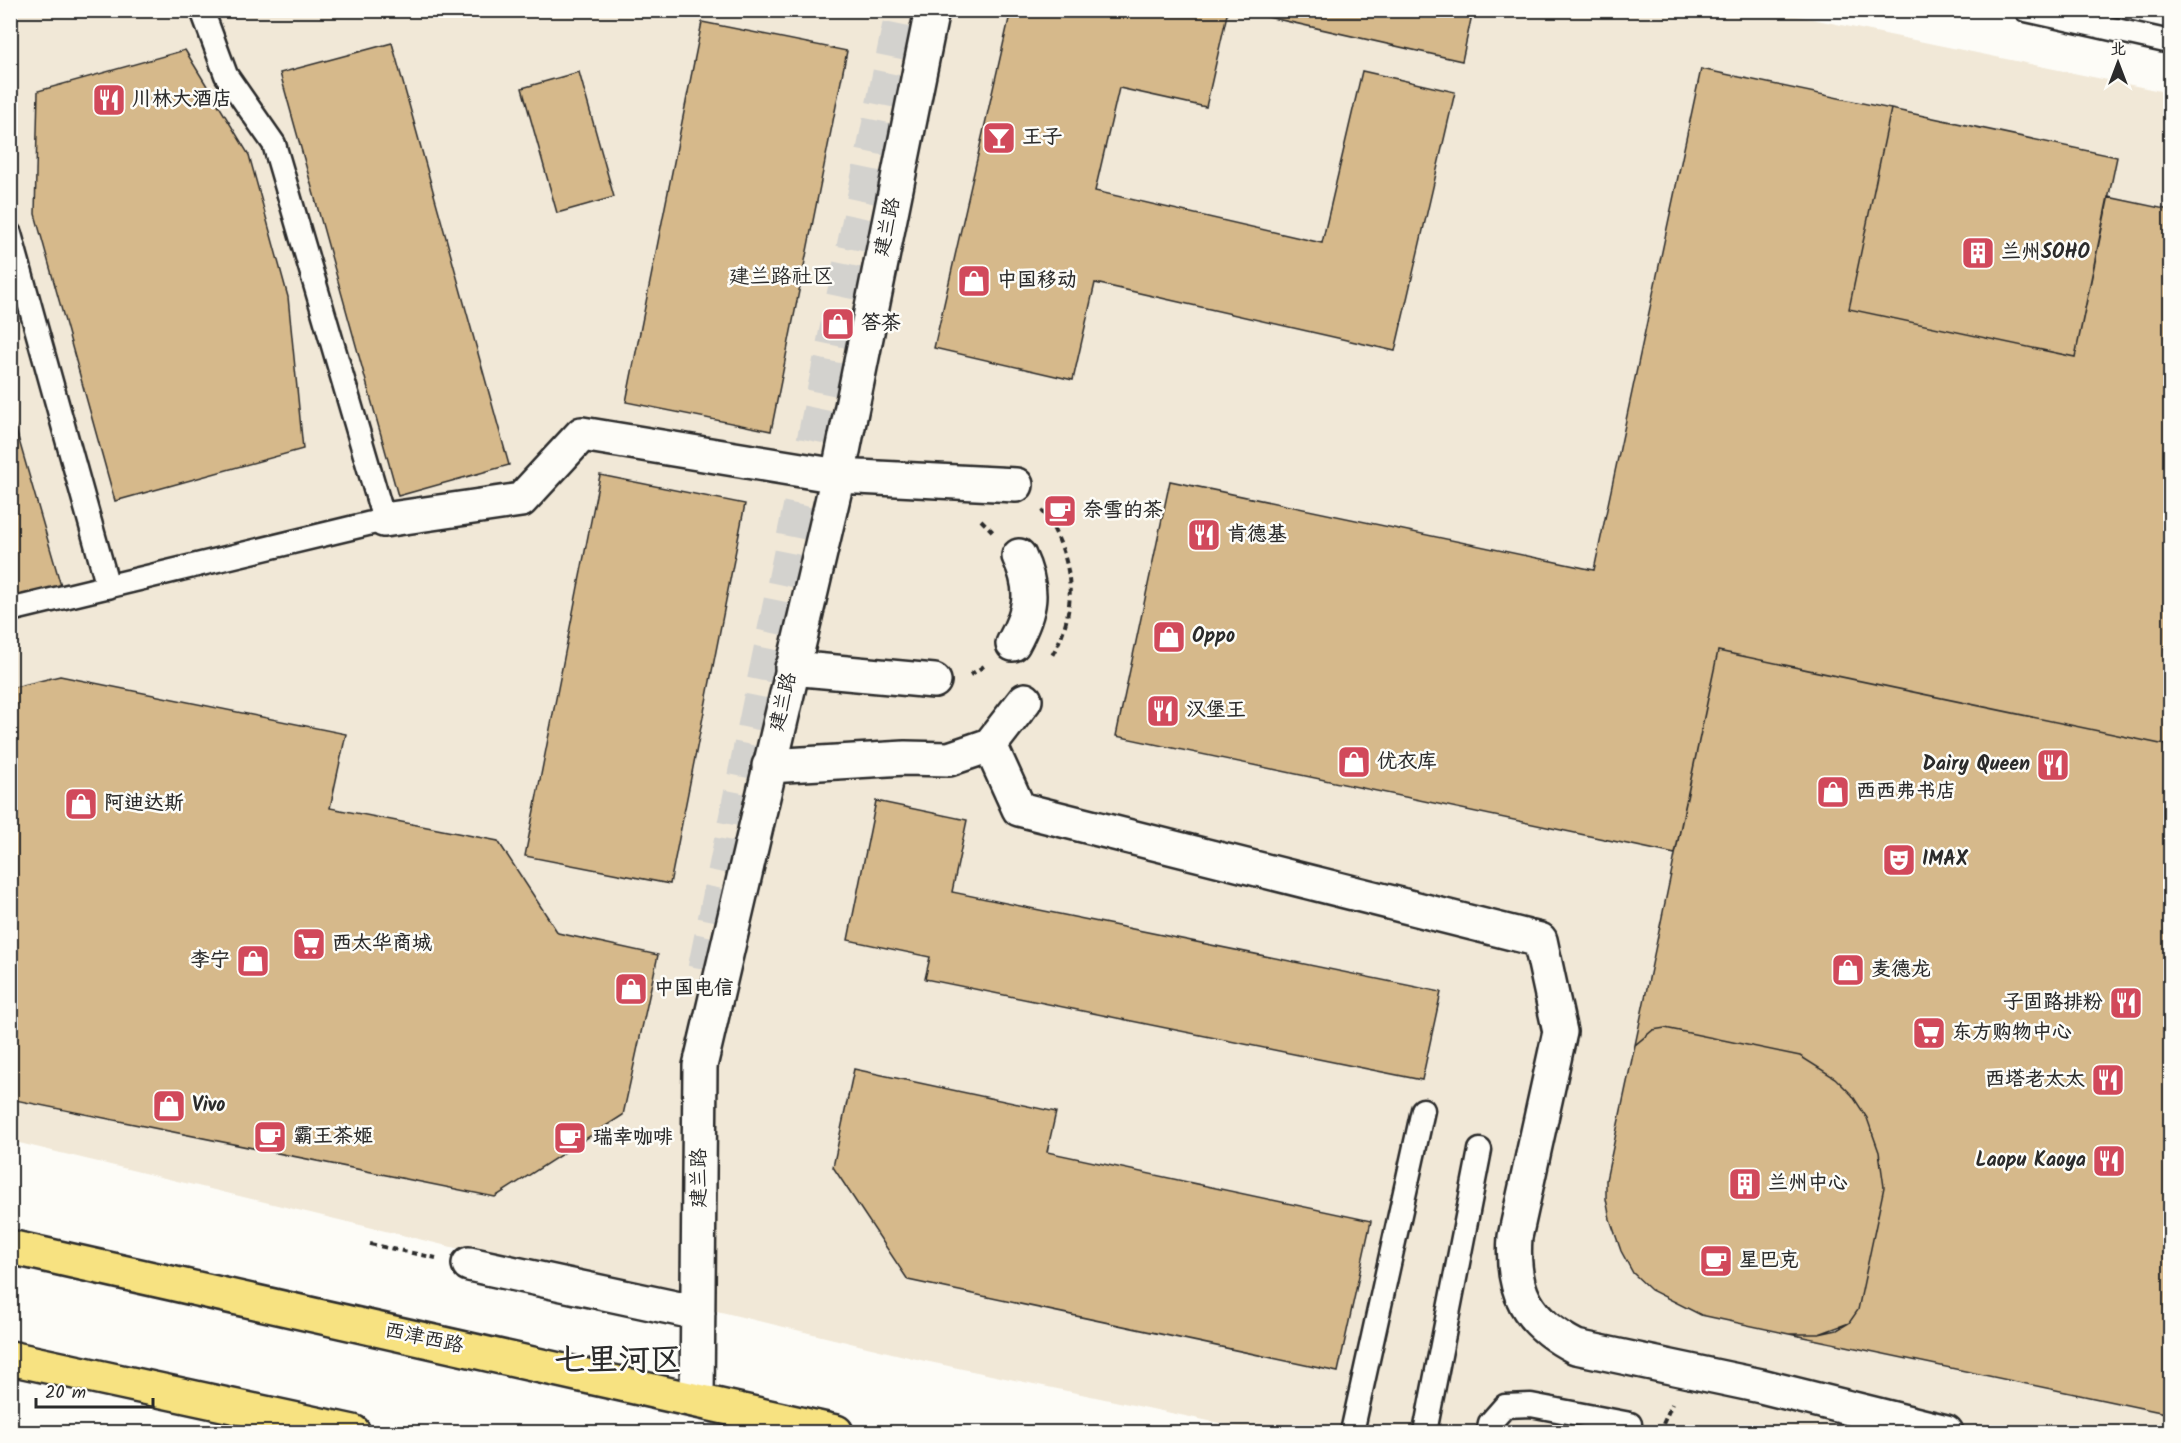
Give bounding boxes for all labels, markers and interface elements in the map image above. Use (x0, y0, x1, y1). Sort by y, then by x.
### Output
north arrow (2088, 33, 2148, 93)
text: 北 (2110, 37, 2126, 62)
restaurant icon: 川林大酒店 (91, 82, 127, 118)
place label: 川林大酒店 (132, 84, 232, 116)
bar icon: 王子 (981, 120, 1017, 156)
place label: 王子 (1022, 122, 1062, 154)
street label: 建兰路 (866, 193, 910, 260)
building icon: 兰州SOHO (1960, 235, 1996, 271)
place label: 兰州SOHO (2001, 237, 2090, 269)
district label: 建兰路社区 (729, 261, 834, 294)
shop icon: 中国移动 (956, 263, 992, 299)
place label: 中国移动 (997, 265, 1077, 297)
shop icon: 答茶 (820, 306, 856, 342)
place label: 答茶 (861, 308, 901, 340)
cafe icon: 奈雪的茶 (1042, 493, 1078, 529)
place label: 奈雪的茶 (1083, 495, 1163, 527)
restaurant icon: 肯德基 (1186, 517, 1222, 553)
place label: 肯德基 (1227, 519, 1287, 551)
shop icon: Oppo (1151, 619, 1187, 655)
place label: Oppo (1192, 621, 1235, 653)
street label: 建兰路 (762, 668, 807, 735)
restaurant icon: 汉堡王 (1145, 693, 1181, 729)
place label: 汉堡王 (1186, 695, 1246, 727)
shop icon: 优衣库 (1336, 744, 1372, 780)
place label: 优衣库 (1377, 746, 1437, 778)
restaurant icon: Dairy Queen (2035, 747, 2071, 783)
place label: Dairy Queen (1922, 749, 2030, 781)
shop icon: 西西弗书店 (1815, 774, 1851, 810)
place label: 西西弗书店 (1856, 776, 1956, 808)
shop icon: 阿迪达斯 (63, 786, 99, 822)
place label: 阿迪达斯 (104, 788, 184, 820)
theatre icon: IMAX (1881, 842, 1917, 878)
place label: IMAX (1922, 844, 1969, 876)
supermarket icon: 西太华商城 (291, 926, 327, 962)
place label: 西太华商城 (332, 928, 432, 960)
shop icon: 李宁 (235, 943, 271, 979)
place label: 李宁 (190, 945, 230, 977)
shop icon: 麦德龙 (1830, 952, 1866, 988)
place label: 麦德龙 (1871, 954, 1931, 986)
shop icon: 中国电信 (613, 971, 649, 1007)
place label: 中国电信 (654, 973, 734, 1005)
restaurant icon: 子固路排粉 (2108, 985, 2144, 1021)
place label: 子固路排粉 (2003, 987, 2103, 1019)
supermarket icon: 东方购物中心 (1911, 1015, 1947, 1051)
place label: 东方购物中心 (1952, 1017, 2072, 1049)
restaurant icon: 西塔老太太 (2090, 1062, 2126, 1098)
place label: 西塔老太太 (1985, 1064, 2085, 1096)
shop icon: Vivo (151, 1088, 187, 1124)
place label: Vivo (192, 1090, 225, 1122)
cafe icon: 霸王茶姬 (252, 1119, 288, 1155)
cafe icon: 瑞幸咖啡 (552, 1120, 588, 1156)
place label: 霸王茶姬 (293, 1121, 373, 1153)
place label: 瑞幸咖啡 (593, 1122, 673, 1154)
restaurant icon: Laopu Kaoya (2091, 1143, 2127, 1179)
place label: Laopu Kaoya (1976, 1145, 2086, 1177)
street label: 建兰路 (684, 1147, 716, 1208)
building icon: 兰州中心 (1727, 1166, 1763, 1202)
place label: 兰州中心 (1768, 1168, 1848, 1200)
cafe icon: 星巴克 (1698, 1243, 1734, 1279)
place label: 星巴克 (1739, 1245, 1799, 1277)
street label: 西津西路 (382, 1315, 467, 1363)
district label: 七里河区 (554, 1336, 682, 1387)
scale bar (36, 1371, 153, 1409)
text: 20 m (45, 1379, 86, 1408)

